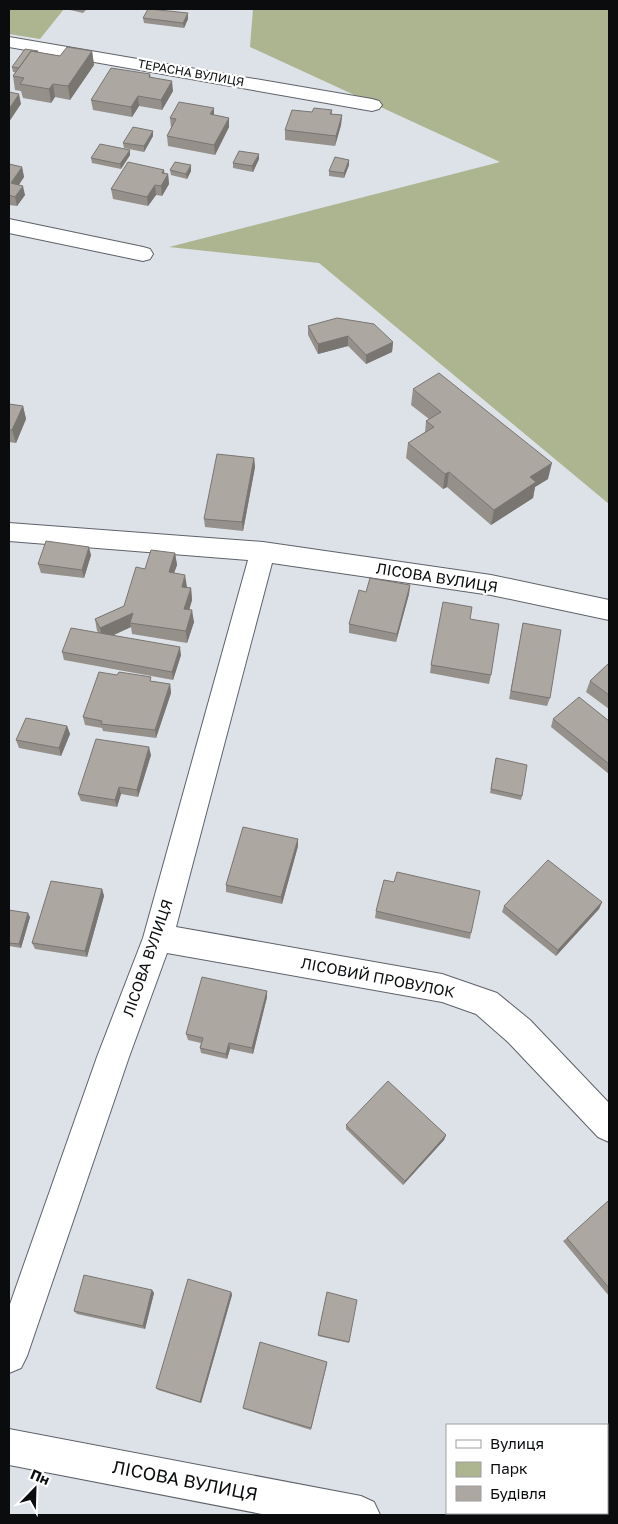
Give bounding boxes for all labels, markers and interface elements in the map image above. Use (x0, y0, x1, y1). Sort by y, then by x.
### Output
street label: ТЕРАСНА ВУЛИЦЯ (137, 56, 246, 89)
street label: ЛІСОВА ВУЛИЦЯ (375, 559, 499, 596)
street label: ЛІСОВА ВУЛИЦЯ (119, 897, 176, 1019)
street label: ЛІСОВИЙ ПРОВУЛОК (300, 953, 457, 1001)
legend (446, 1424, 608, 1514)
text: Вулиця (490, 1434, 544, 1452)
street label: ЛІСОВА ВУЛИЦЯ (111, 1455, 260, 1505)
text: Парк (490, 1459, 528, 1477)
north arrow (10, 1464, 60, 1514)
text: Пн (28, 1465, 52, 1488)
text: Будівля (490, 1484, 546, 1502)

